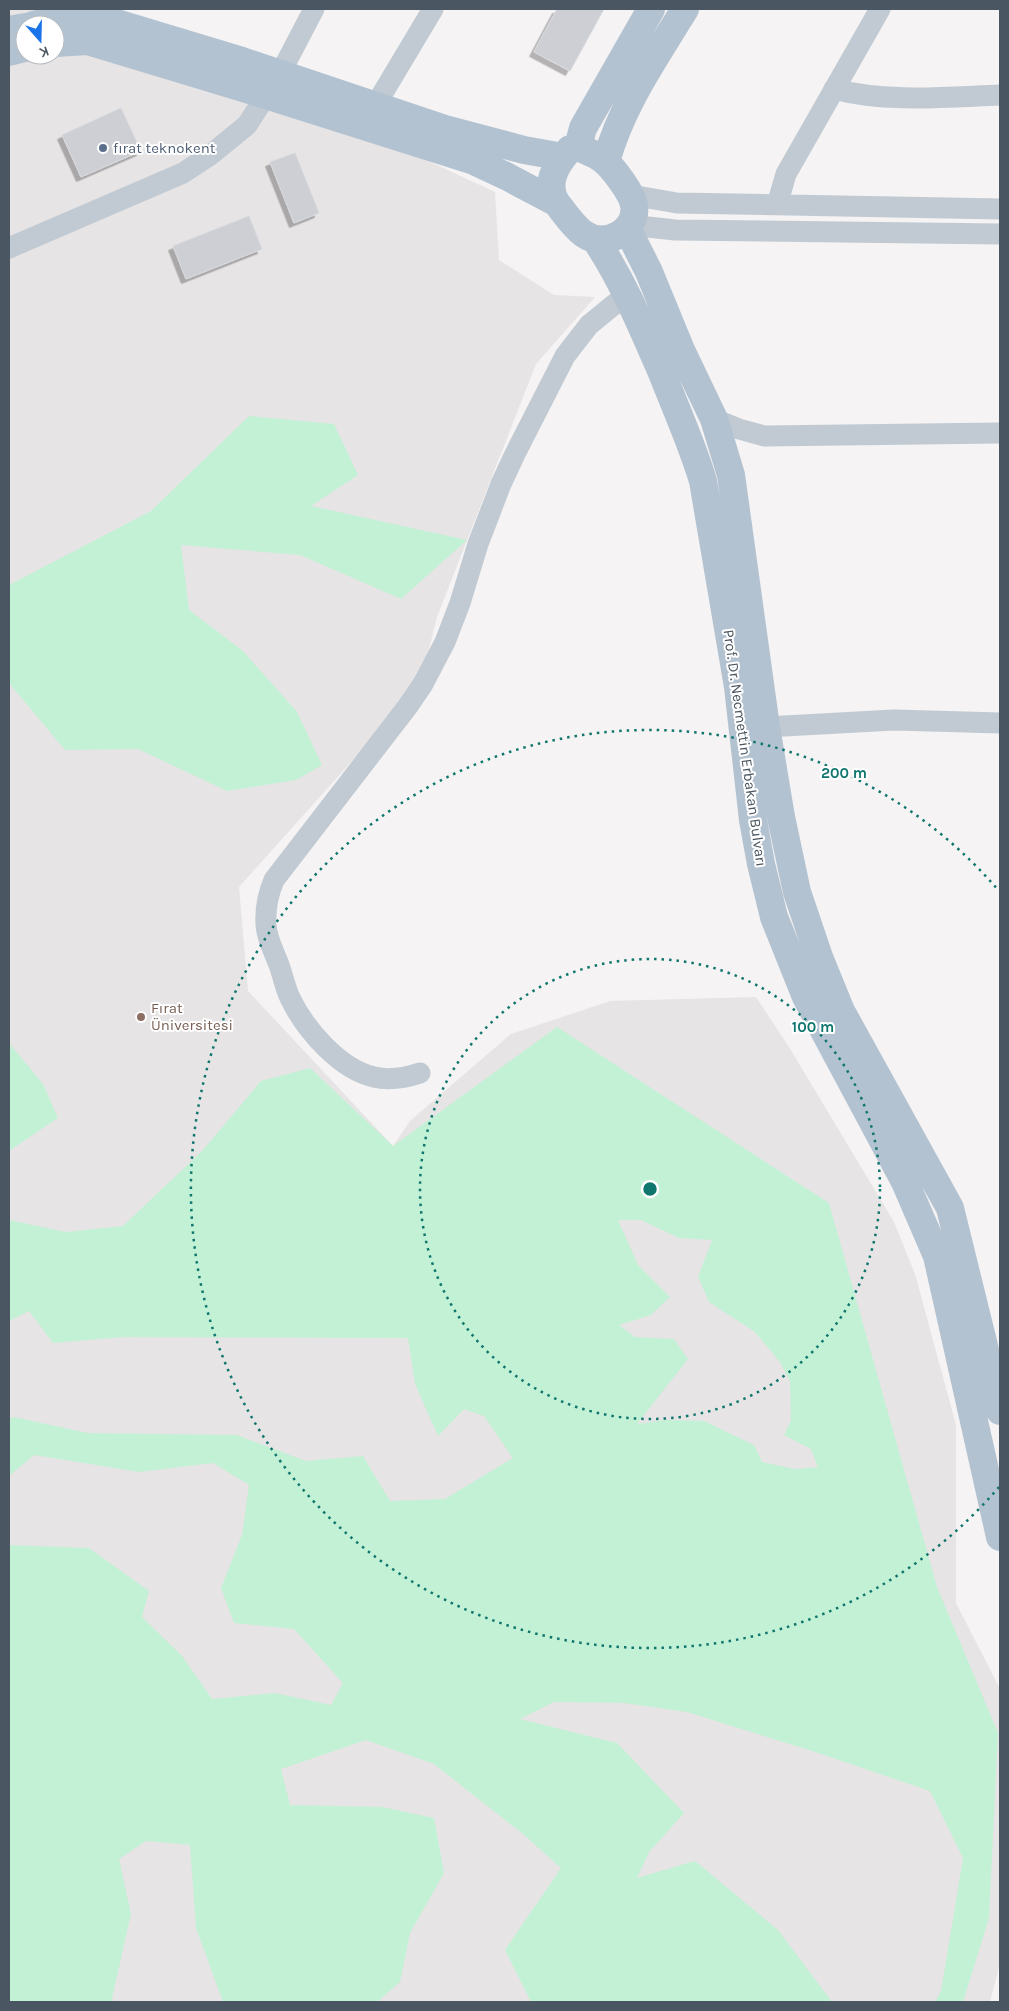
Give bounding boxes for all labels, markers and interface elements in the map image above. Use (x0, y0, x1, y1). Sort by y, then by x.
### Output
north arrow (15, 15, 65, 65)
text: K (36, 42, 51, 62)
place label: fırat teknokent (113, 139, 216, 157)
marker: fırat teknokent (97, 142, 109, 154)
street label: Prof. Dr. Necmettin Erbakan Bulvarı (719, 628, 771, 868)
text: 200 m (821, 764, 867, 782)
place label: Fırat Üniversitesi (151, 999, 233, 1034)
marker: Fırat Üniversitesi (135, 1011, 147, 1023)
text: 100 m (792, 1018, 834, 1036)
centre of rings (641, 1180, 659, 1198)

